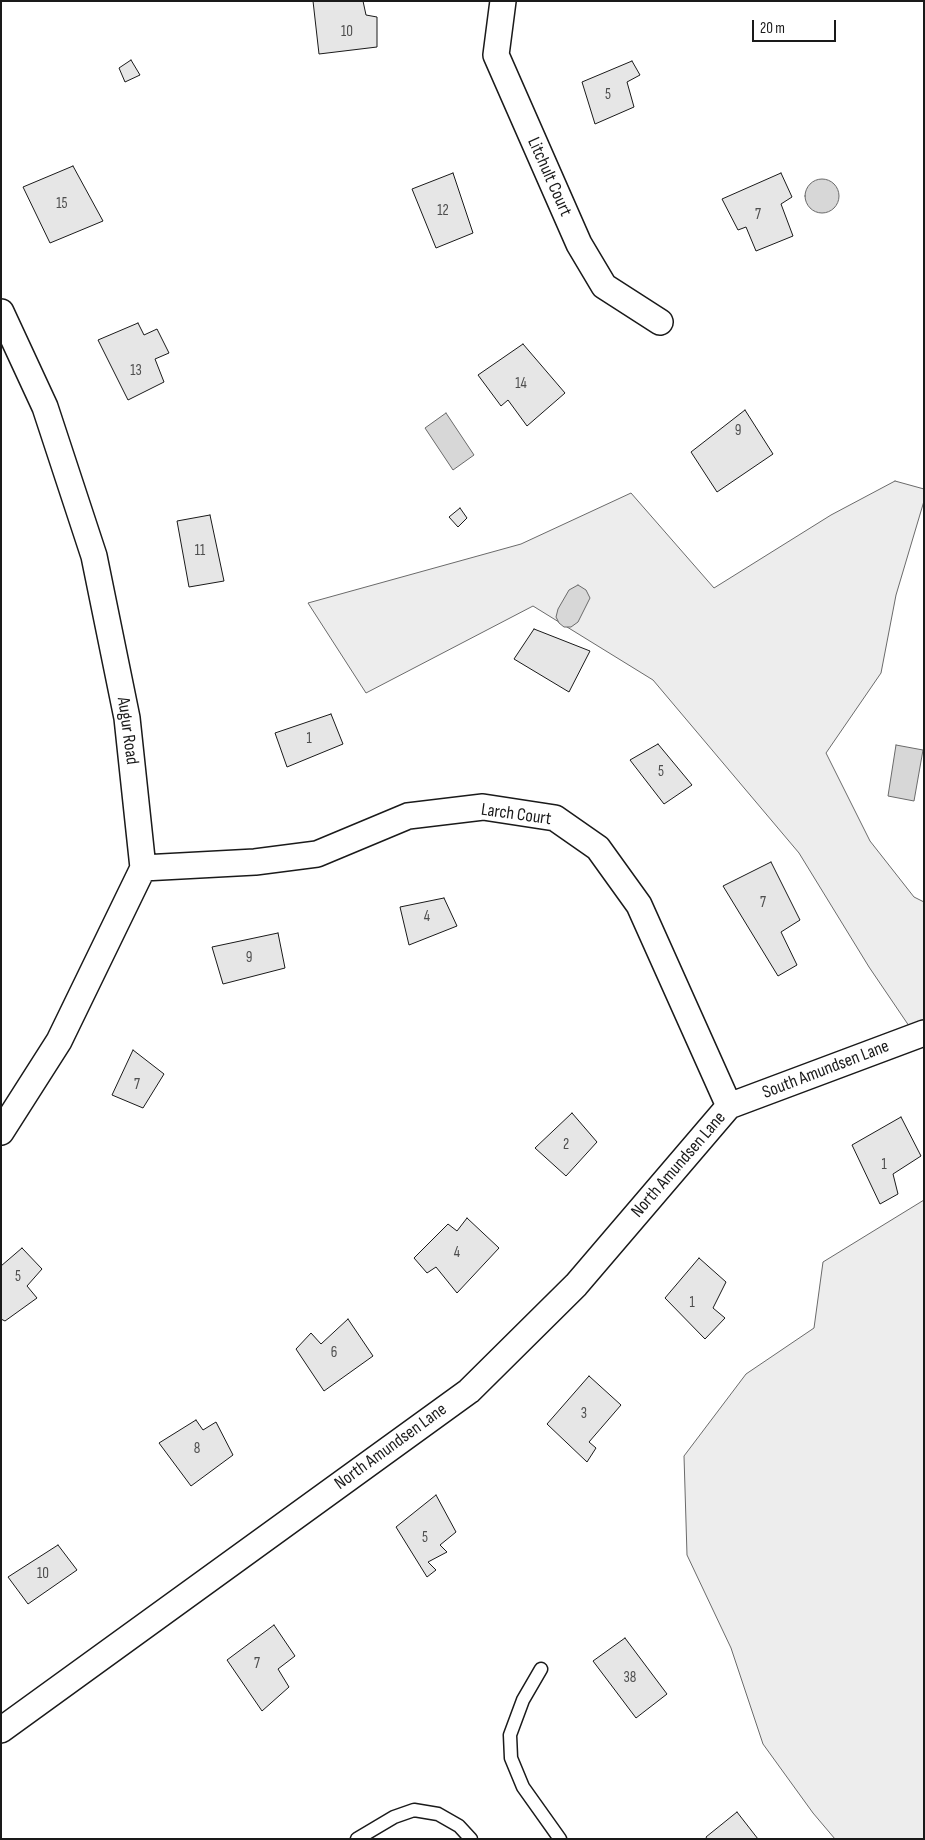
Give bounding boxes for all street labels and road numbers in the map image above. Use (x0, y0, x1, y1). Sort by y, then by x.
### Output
street label: Litchult Court (522, 134, 576, 220)
street label: Augur Road (112, 696, 142, 766)
street label: Larch Court (480, 799, 552, 831)
street label: South Amundsen Lane (760, 1036, 892, 1104)
street label: North Amundsen Lane (627, 1108, 731, 1222)
street label: North Amundsen Lane (331, 1399, 451, 1495)

